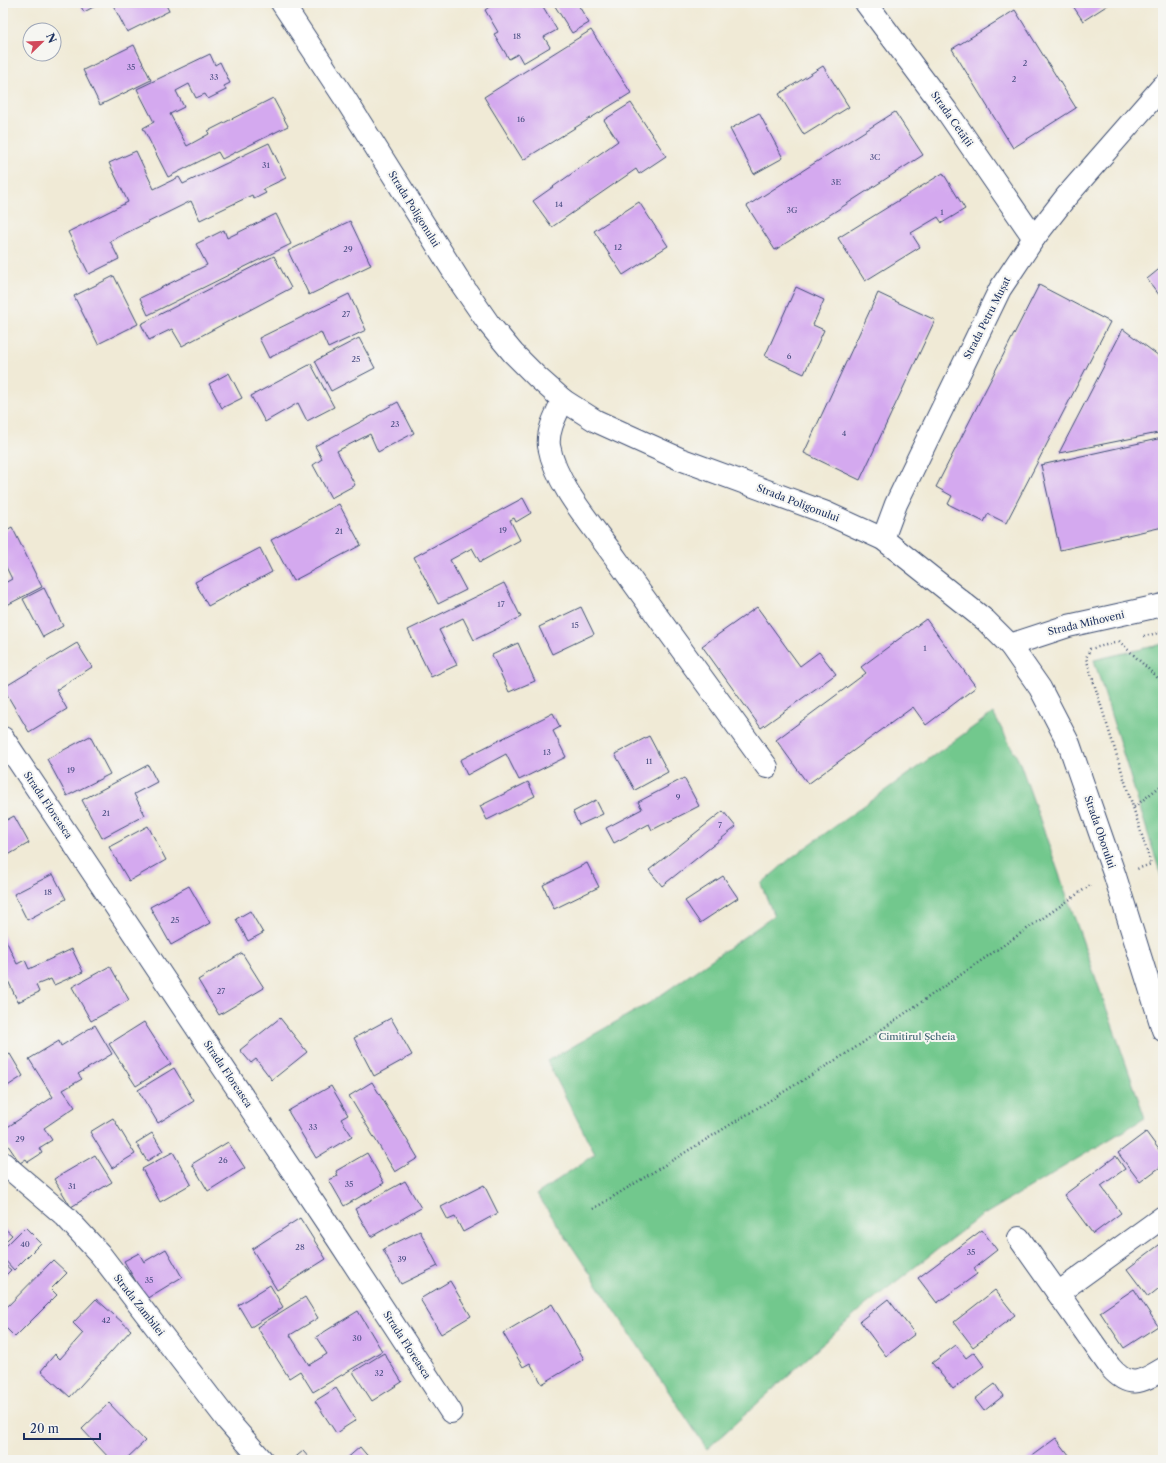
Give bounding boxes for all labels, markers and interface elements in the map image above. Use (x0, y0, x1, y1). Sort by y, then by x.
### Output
north arrow (22, 22, 62, 62)
text: N (43, 31, 60, 46)
house number: 18 (513, 31, 521, 41)
house number: 2 (1023, 58, 1028, 68)
house number: 35 (127, 62, 135, 72)
house number: 33 (210, 72, 218, 82)
house number: 2 (1012, 74, 1017, 84)
street label: Strada Cetății (928, 89, 976, 149)
house number: 16 (517, 114, 525, 124)
house number: 3C (870, 152, 880, 162)
house number: 31 (262, 160, 271, 170)
street label: Strada Poligonului (385, 169, 443, 249)
house number: 3E (831, 177, 841, 187)
house number: 14 (555, 199, 563, 209)
house number: 3G (787, 205, 798, 215)
house number: 1 (940, 207, 944, 217)
house number: 12 (614, 242, 622, 252)
house number: 29 (343, 244, 353, 254)
street label: Strada Petru Mușat (961, 274, 1014, 361)
house number: 27 (342, 309, 350, 319)
house number: 6 (787, 351, 792, 361)
house number: 25 (352, 354, 360, 364)
house number: 23 (390, 419, 400, 429)
house number: 4 (842, 428, 847, 438)
street label: Strada Poligonului (755, 481, 841, 525)
house number: 19 (499, 525, 507, 535)
house number: 21 (335, 526, 344, 536)
house number: 17 (497, 599, 505, 609)
street label: Strada Mihoveni (1046, 608, 1126, 638)
house number: 15 (571, 620, 579, 630)
house number: 1 (923, 643, 927, 653)
house number: 13 (543, 747, 551, 757)
house number: 11 (646, 756, 653, 766)
house number: 19 (67, 765, 75, 775)
street label: Strada Floreasca (21, 769, 76, 842)
house number: 9 (676, 792, 681, 802)
street label: Strada Oborului (1081, 794, 1119, 870)
house number: 21 (102, 808, 111, 818)
house number: 7 (718, 820, 722, 830)
house number: 18 (44, 887, 52, 897)
house number: 25 (171, 915, 179, 925)
house number: 27 (217, 986, 225, 996)
park label: Cimitirul Șcheia (878, 1030, 956, 1043)
street label: Strada Floreasca (201, 1038, 256, 1111)
house number: 33 (309, 1122, 317, 1132)
house number: 29 (15, 1134, 25, 1144)
house number: 26 (218, 1155, 228, 1165)
house number: 35 (345, 1179, 353, 1189)
house number: 31 (68, 1181, 77, 1191)
house number: 40 (20, 1239, 30, 1249)
house number: 28 (295, 1242, 305, 1252)
house number: 35 (967, 1247, 975, 1257)
house number: 39 (397, 1254, 407, 1264)
street label: Strada Zambilei (111, 1271, 167, 1339)
house number: 35 (145, 1275, 153, 1285)
street label: Strada Floreasca (380, 1309, 434, 1382)
house number: 42 (101, 1315, 111, 1325)
house number: 30 (352, 1333, 362, 1343)
house number: 32 (374, 1368, 384, 1378)
scale bar (24, 1415, 100, 1441)
text: 20 m (30, 1421, 59, 1436)

